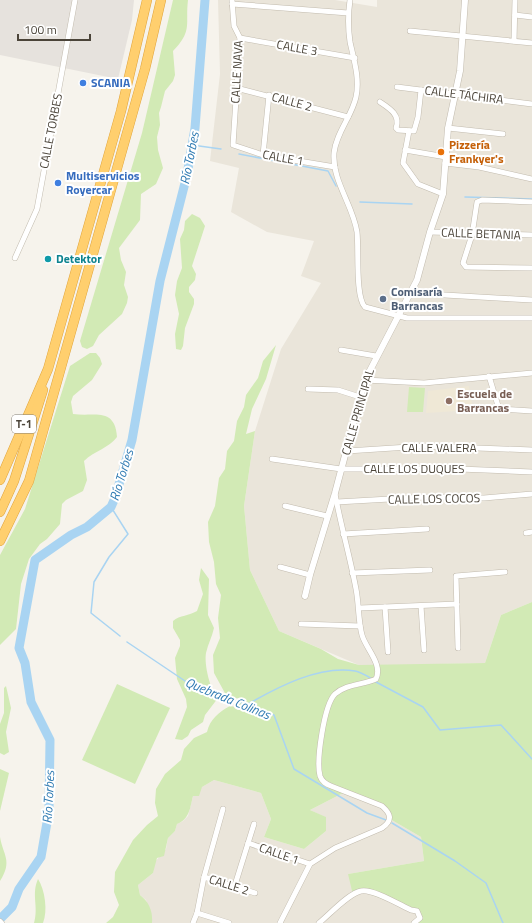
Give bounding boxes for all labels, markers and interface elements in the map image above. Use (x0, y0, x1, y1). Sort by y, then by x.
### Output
scale bar (18, 16, 90, 42)
text: 100 m (24, 20, 57, 39)
street label: CALLE 3 (275, 35, 319, 60)
street label: CALLE NAVA (225, 40, 248, 104)
place label: SCANIA (91, 73, 131, 92)
marker: SCANIA (78, 78, 88, 88)
street label: CALLE TÁCHIRA (424, 80, 505, 109)
street label: CALLE 2 (270, 87, 314, 116)
street label: CALLE TORBES (34, 92, 67, 170)
water label: Río Torbes (174, 129, 204, 186)
place label: Pizzería Frankyer's (449, 135, 504, 168)
street label: CALLE 1 (261, 145, 305, 170)
marker: Pizzería Frankyer's (436, 147, 446, 157)
place label: Multiservicios Royercar (66, 166, 140, 199)
marker: Multiservicios Royercar (53, 178, 63, 188)
street label: CALLE BETANIA (441, 223, 521, 244)
place label: Detektor (56, 249, 102, 268)
marker: Detektor (43, 254, 53, 264)
place label: Comisaría Barrancas (391, 282, 444, 315)
marker: Comisaría Barrancas (378, 294, 388, 304)
street label: CALLE PRINCIPAL (336, 366, 379, 457)
place label: Escuela de Barrancas (457, 384, 512, 417)
marker: Escuela de Barrancas (444, 396, 454, 406)
road number: T-1 (12, 415, 36, 433)
street label: CALLE VALERA (401, 438, 477, 457)
water label: Río Torbes (104, 445, 139, 503)
street label: CALLE LOS DUQUES (363, 459, 465, 478)
street label: CALLE LOS COCOS (388, 488, 480, 509)
water label: Quebrada Colinas (182, 672, 275, 725)
water label: Río Torbes (37, 769, 59, 824)
street label: CALLE 1 (257, 838, 302, 869)
street label: CALLE 2 (207, 869, 252, 900)

